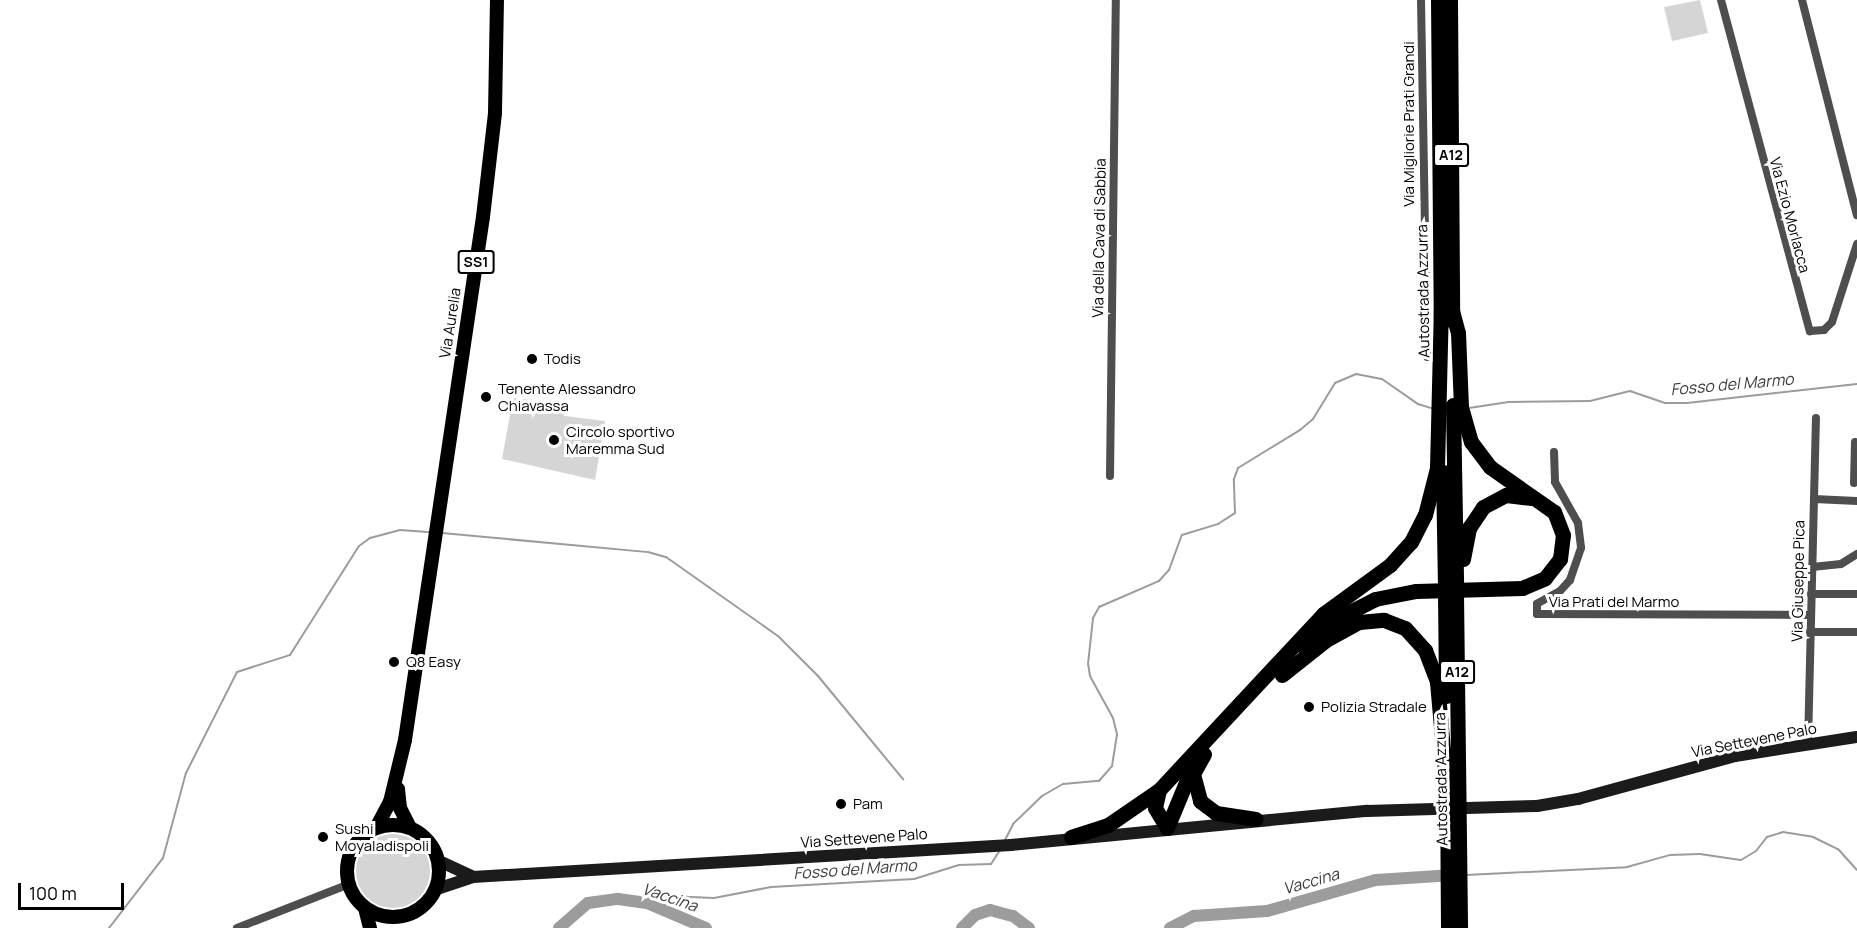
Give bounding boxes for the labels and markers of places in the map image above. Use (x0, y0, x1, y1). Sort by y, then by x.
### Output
place label: Todis (544, 350, 581, 368)
marker: Todis (525, 352, 539, 366)
place label: Tenente Alessandro Chiavassa (498, 379, 636, 414)
marker: Tenente Alessandro Chiavassa (479, 390, 493, 404)
place label: Circolo sportivo Maremma Sud (566, 422, 675, 457)
marker: Circolo sportivo Maremma Sud (547, 433, 561, 447)
place label: Q8 Easy (406, 653, 461, 671)
marker: Q8 Easy (387, 655, 401, 669)
place label: Polizia Stradale (1321, 698, 1427, 716)
marker: Polizia Stradale (1302, 700, 1316, 714)
place label: Pam (853, 795, 883, 813)
marker: Pam (834, 797, 848, 811)
place label: Sushi Moyaladispoli (335, 819, 429, 854)
marker: Sushi Moyaladispoli (316, 830, 330, 844)

